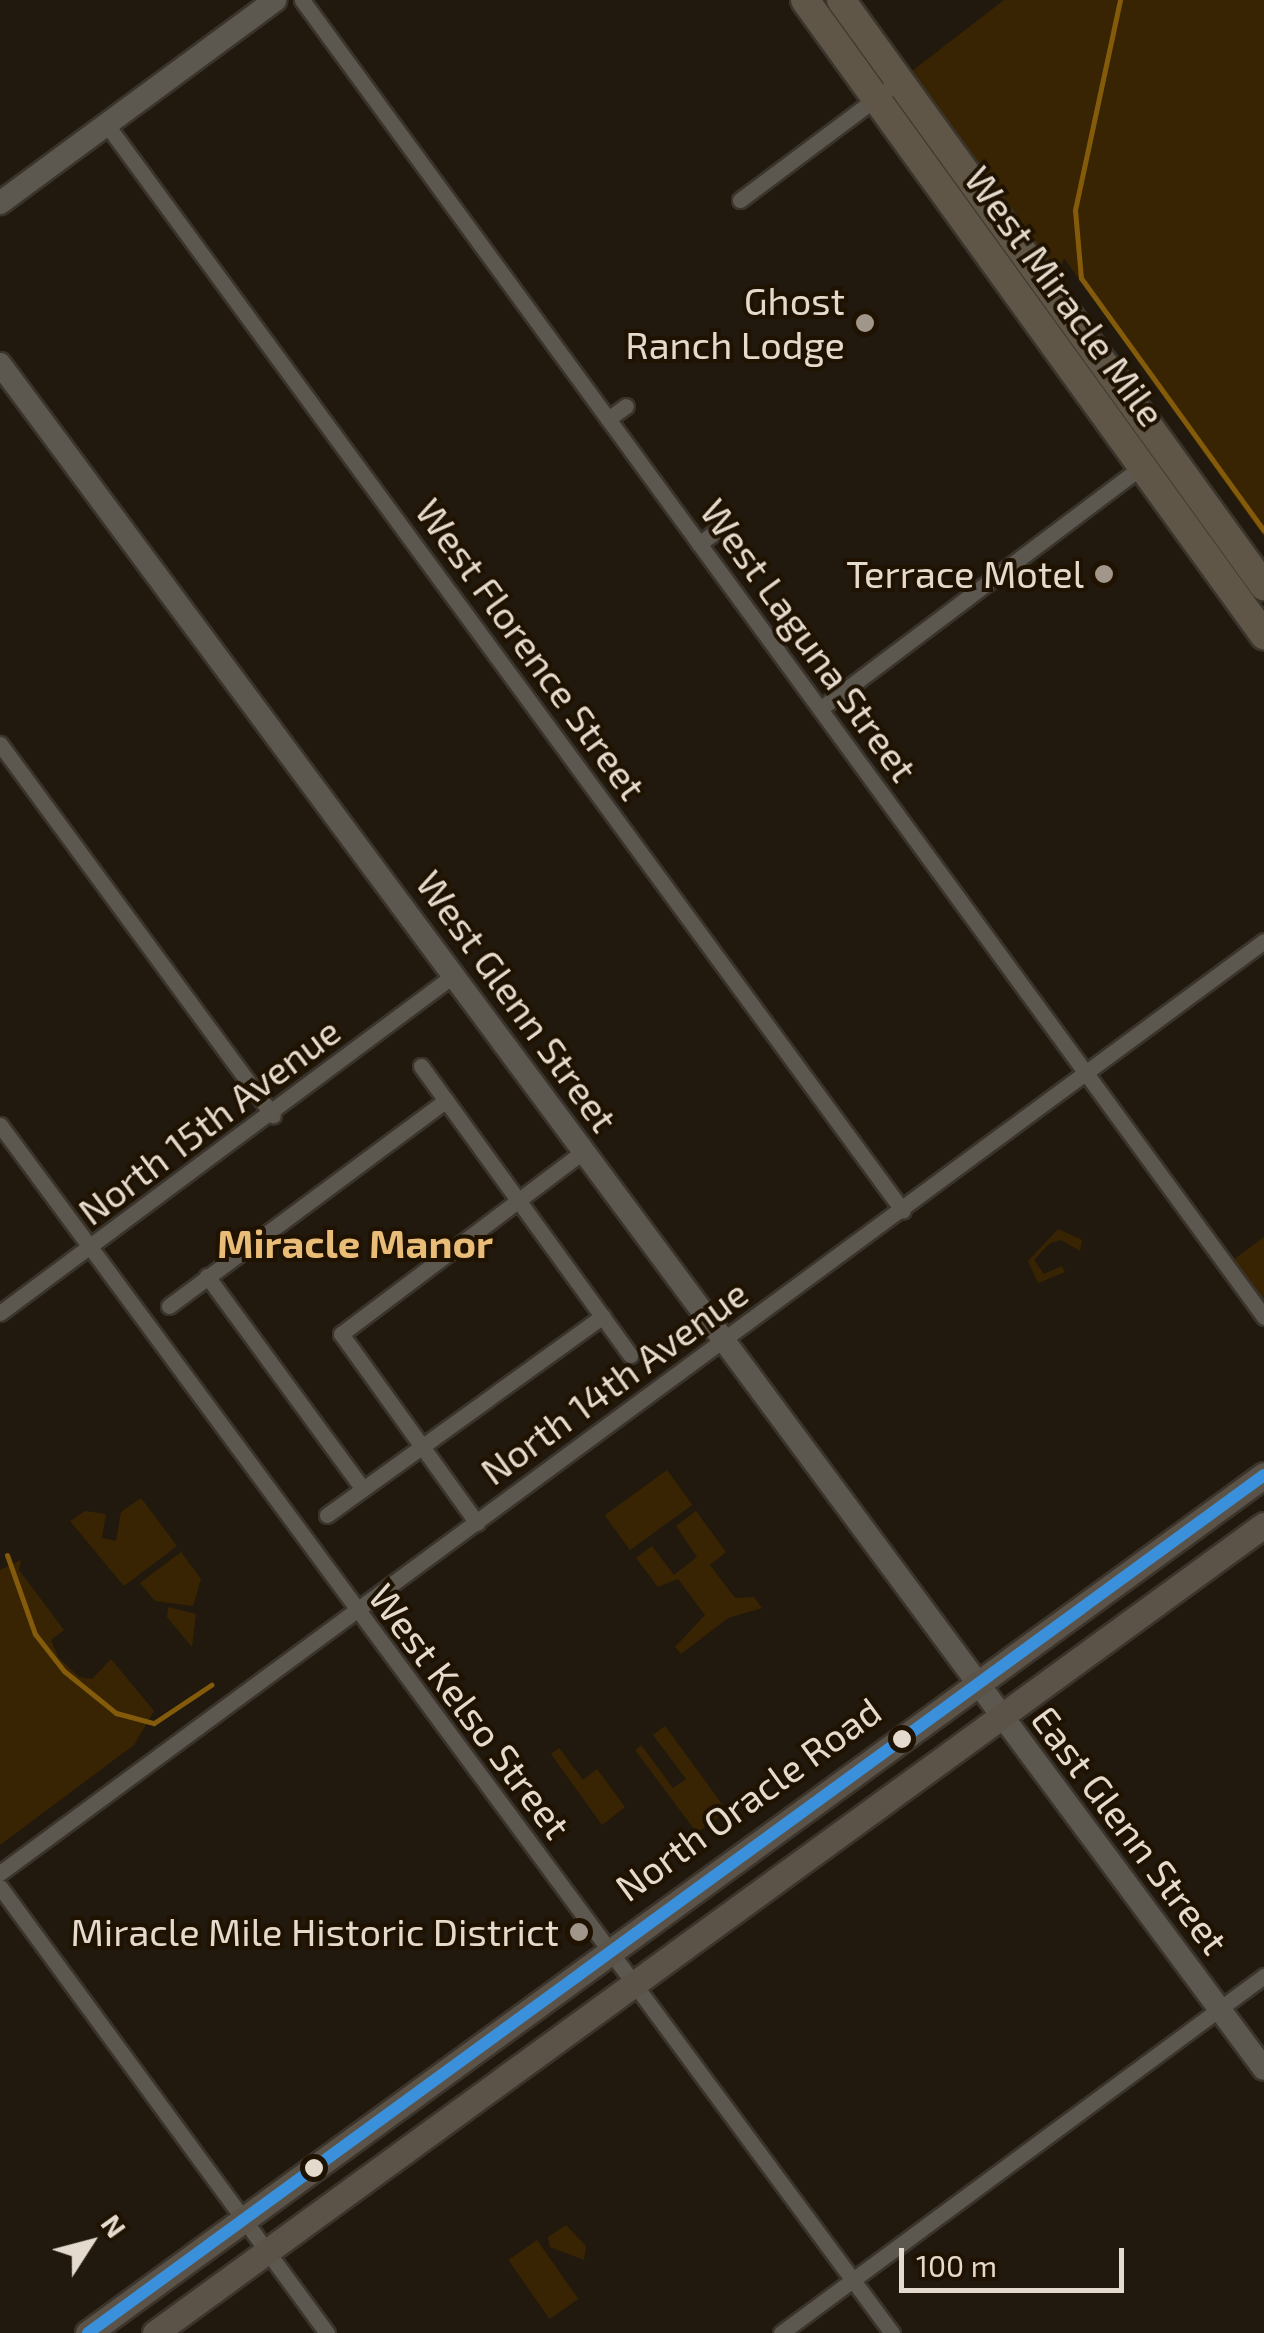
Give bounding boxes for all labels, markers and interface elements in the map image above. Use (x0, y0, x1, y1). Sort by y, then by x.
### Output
street label: West Miracle Mile (955, 157, 1175, 435)
place label: Ghost Ranch Lodge (625, 278, 845, 368)
marker: Ghost Ranch Lodge (854, 312, 876, 334)
street label: West Florence Street (406, 489, 656, 809)
street label: West Laguna Street (691, 490, 927, 790)
place label: Terrace Motel (846, 551, 1084, 597)
marker: Terrace Motel (1093, 563, 1115, 585)
street label: West Glenn Street (407, 861, 627, 1141)
street label: North 15th Avenue (69, 1008, 349, 1234)
district label: Miracle Manor (217, 1218, 493, 1266)
street label: North 14th Avenue (471, 1270, 757, 1494)
street label: West Kelso Street (360, 1575, 580, 1847)
street label: North Oracle Road (607, 1688, 889, 1910)
street label: East Glenn Street (1022, 1697, 1238, 1963)
unlabelled marker (892, 1729, 912, 1749)
place label: Miracle Mile Historic District (70, 1909, 559, 1955)
marker: Miracle Mile Historic District (568, 1921, 590, 1943)
unlabelled marker (304, 2158, 324, 2178)
north arrow (40, 2193, 140, 2293)
text: N (95, 2207, 134, 2244)
scale bar (904, 2228, 1129, 2290)
text: 100 m (916, 2247, 997, 2283)

